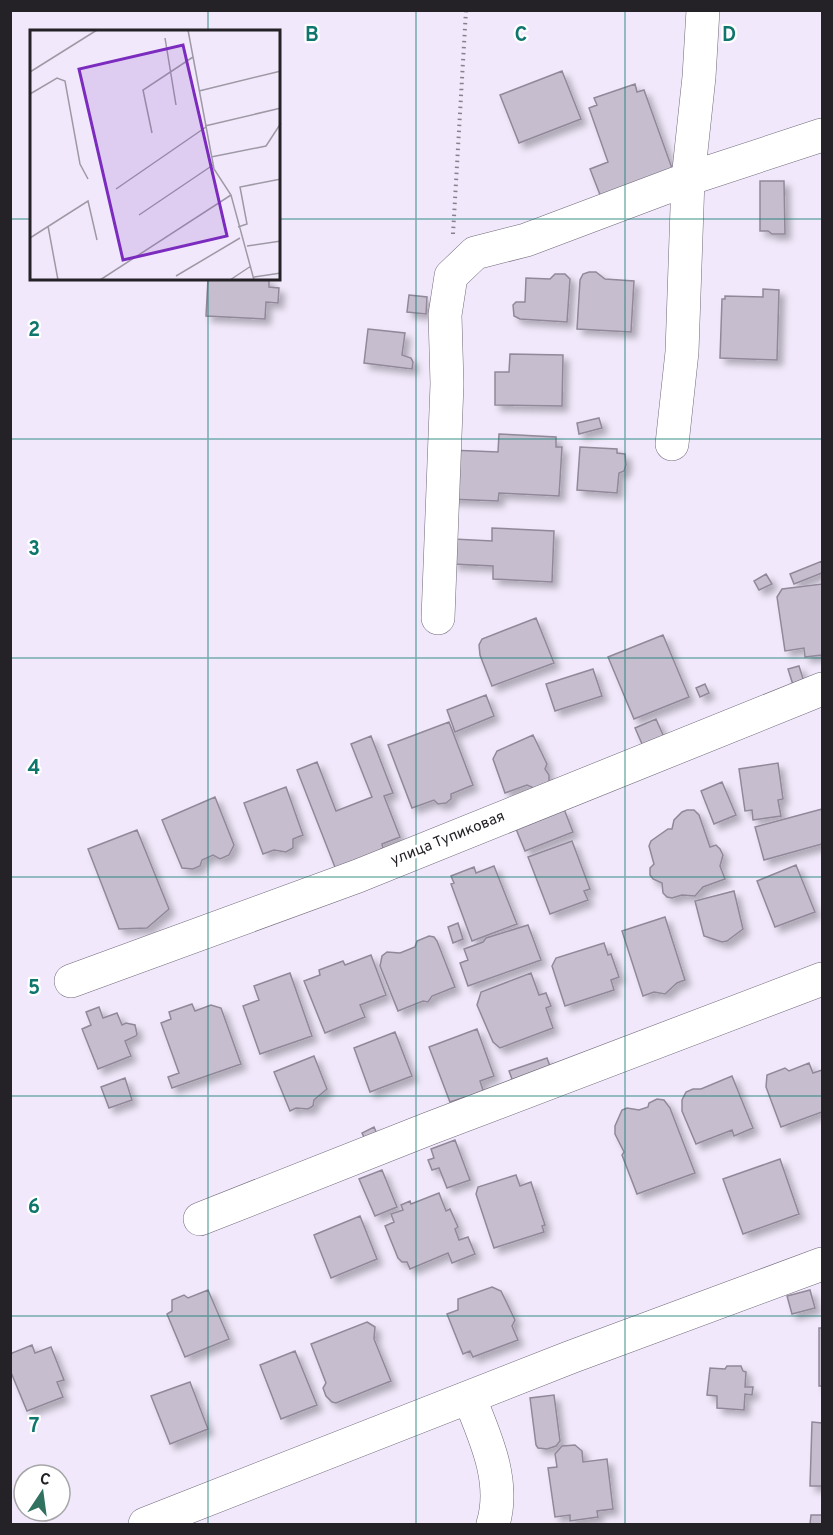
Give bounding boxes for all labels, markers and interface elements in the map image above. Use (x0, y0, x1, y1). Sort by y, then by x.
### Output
text: B (305, 23, 319, 49)
text: C (515, 23, 527, 49)
text: D (722, 23, 736, 49)
inset map (30, 30, 280, 280)
text: 2 (28, 318, 40, 344)
text: 3 (28, 537, 40, 563)
text: 4 (28, 756, 40, 782)
street label: улица Тупиковая (388, 807, 508, 871)
text: 5 (28, 976, 40, 1002)
text: 6 (28, 1195, 40, 1221)
text: 7 (29, 1414, 39, 1440)
north arrow (12, 1463, 72, 1523)
text: С (38, 1469, 52, 1491)

